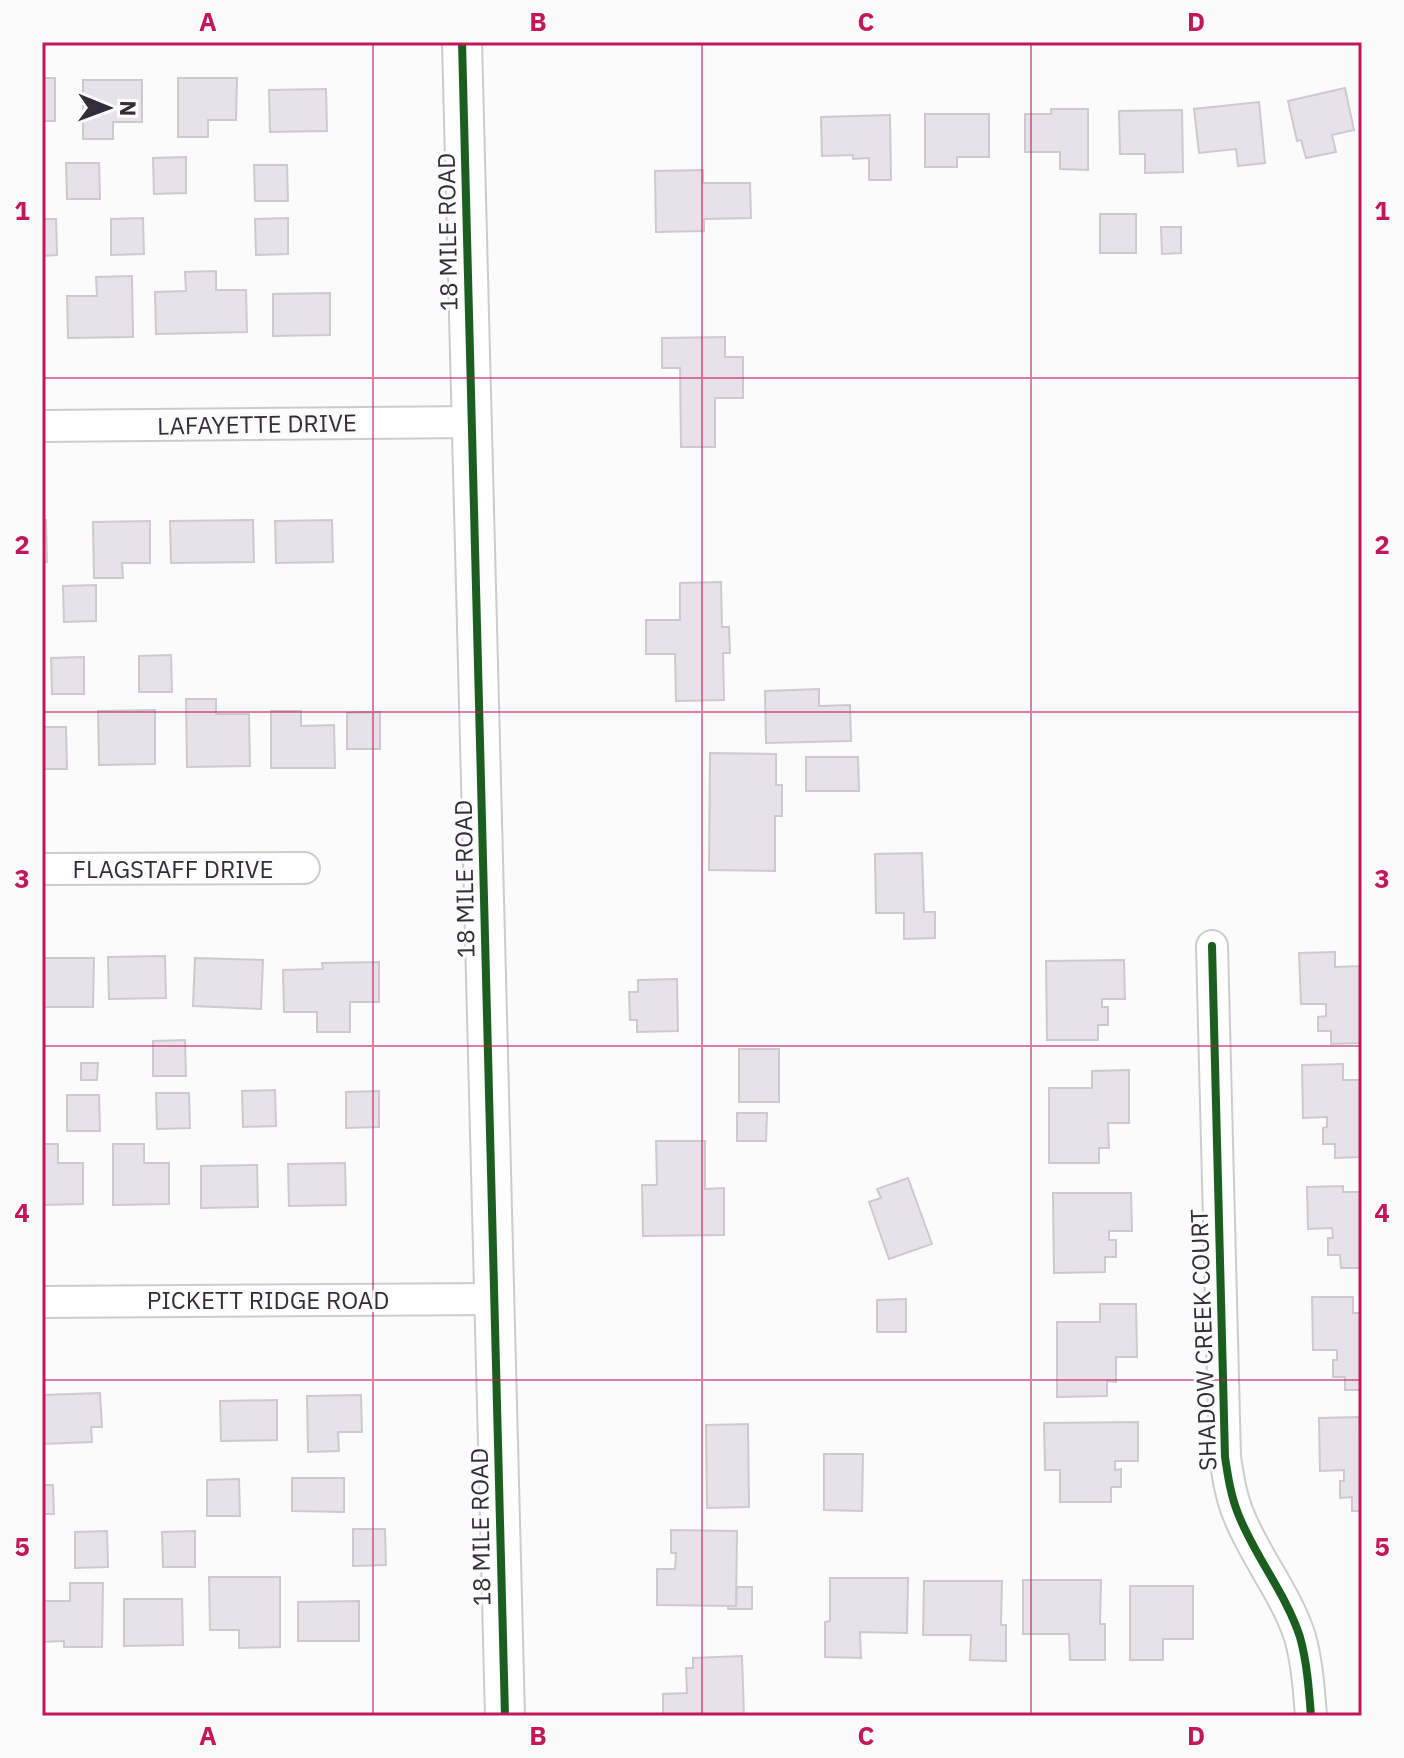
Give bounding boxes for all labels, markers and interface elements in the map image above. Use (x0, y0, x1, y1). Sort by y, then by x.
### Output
text: A (199, 4, 217, 38)
text: B (529, 4, 547, 38)
text: C (858, 4, 875, 38)
text: D (1187, 4, 1205, 38)
north arrow (68, 68, 148, 148)
text: N (114, 100, 143, 117)
street label: 18 MILE ROAD (430, 152, 464, 312)
text: 1 (14, 193, 30, 227)
text: 1 (1374, 193, 1390, 227)
street label: LAFAYETTE DRIVE (157, 406, 357, 442)
text: 2 (14, 527, 30, 561)
text: 2 (1374, 527, 1390, 561)
street label: 18 MILE ROAD (447, 799, 481, 959)
street label: FLAGSTAFF DRIVE (73, 853, 273, 885)
text: 3 (14, 861, 30, 895)
text: 3 (1374, 861, 1390, 895)
text: 4 (14, 1195, 30, 1229)
text: 4 (1374, 1195, 1390, 1229)
street label: SHADOW CREEK COURT (1182, 1208, 1224, 1471)
street label: PICKETT RIDGE ROAD (147, 1284, 389, 1316)
street label: 18 MILE ROAD (463, 1447, 497, 1607)
text: 5 (14, 1529, 30, 1563)
text: 5 (1374, 1529, 1390, 1563)
text: A (199, 1718, 217, 1752)
text: B (529, 1718, 547, 1752)
text: C (858, 1718, 875, 1752)
text: D (1187, 1718, 1205, 1752)

